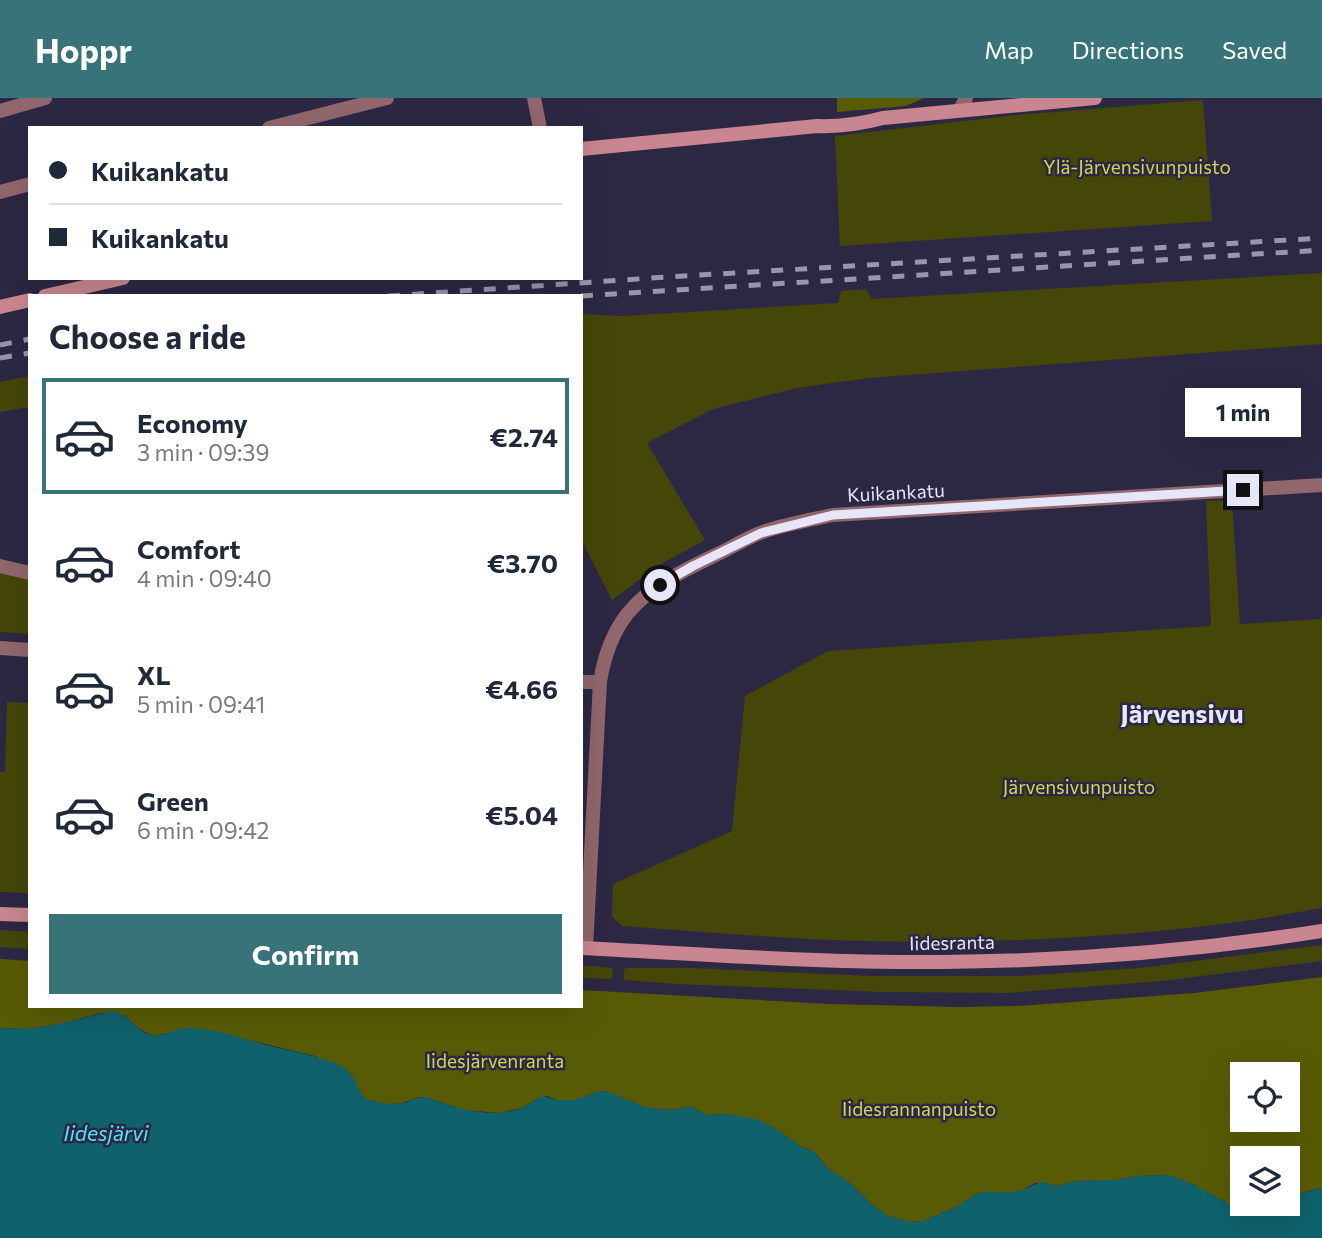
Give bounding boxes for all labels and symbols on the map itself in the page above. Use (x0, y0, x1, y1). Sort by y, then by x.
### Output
park label: Ylä-Järvensivunpuisto (1043, 155, 1231, 178)
callout: 1 min (1185, 388, 1301, 438)
route end (1227, 474, 1259, 506)
street label: Kuikankatu (847, 478, 945, 506)
route start (644, 569, 676, 601)
district label: Järvensivu (1120, 697, 1244, 728)
park label: Järvensivunpuisto (1003, 775, 1155, 798)
street label: Iidesranta (909, 930, 995, 954)
park label: Iidesjärvenranta (426, 1049, 564, 1072)
park label: Iidesrannanpuisto (842, 1097, 996, 1120)
water label: Iidesjärvi (64, 1120, 149, 1145)

